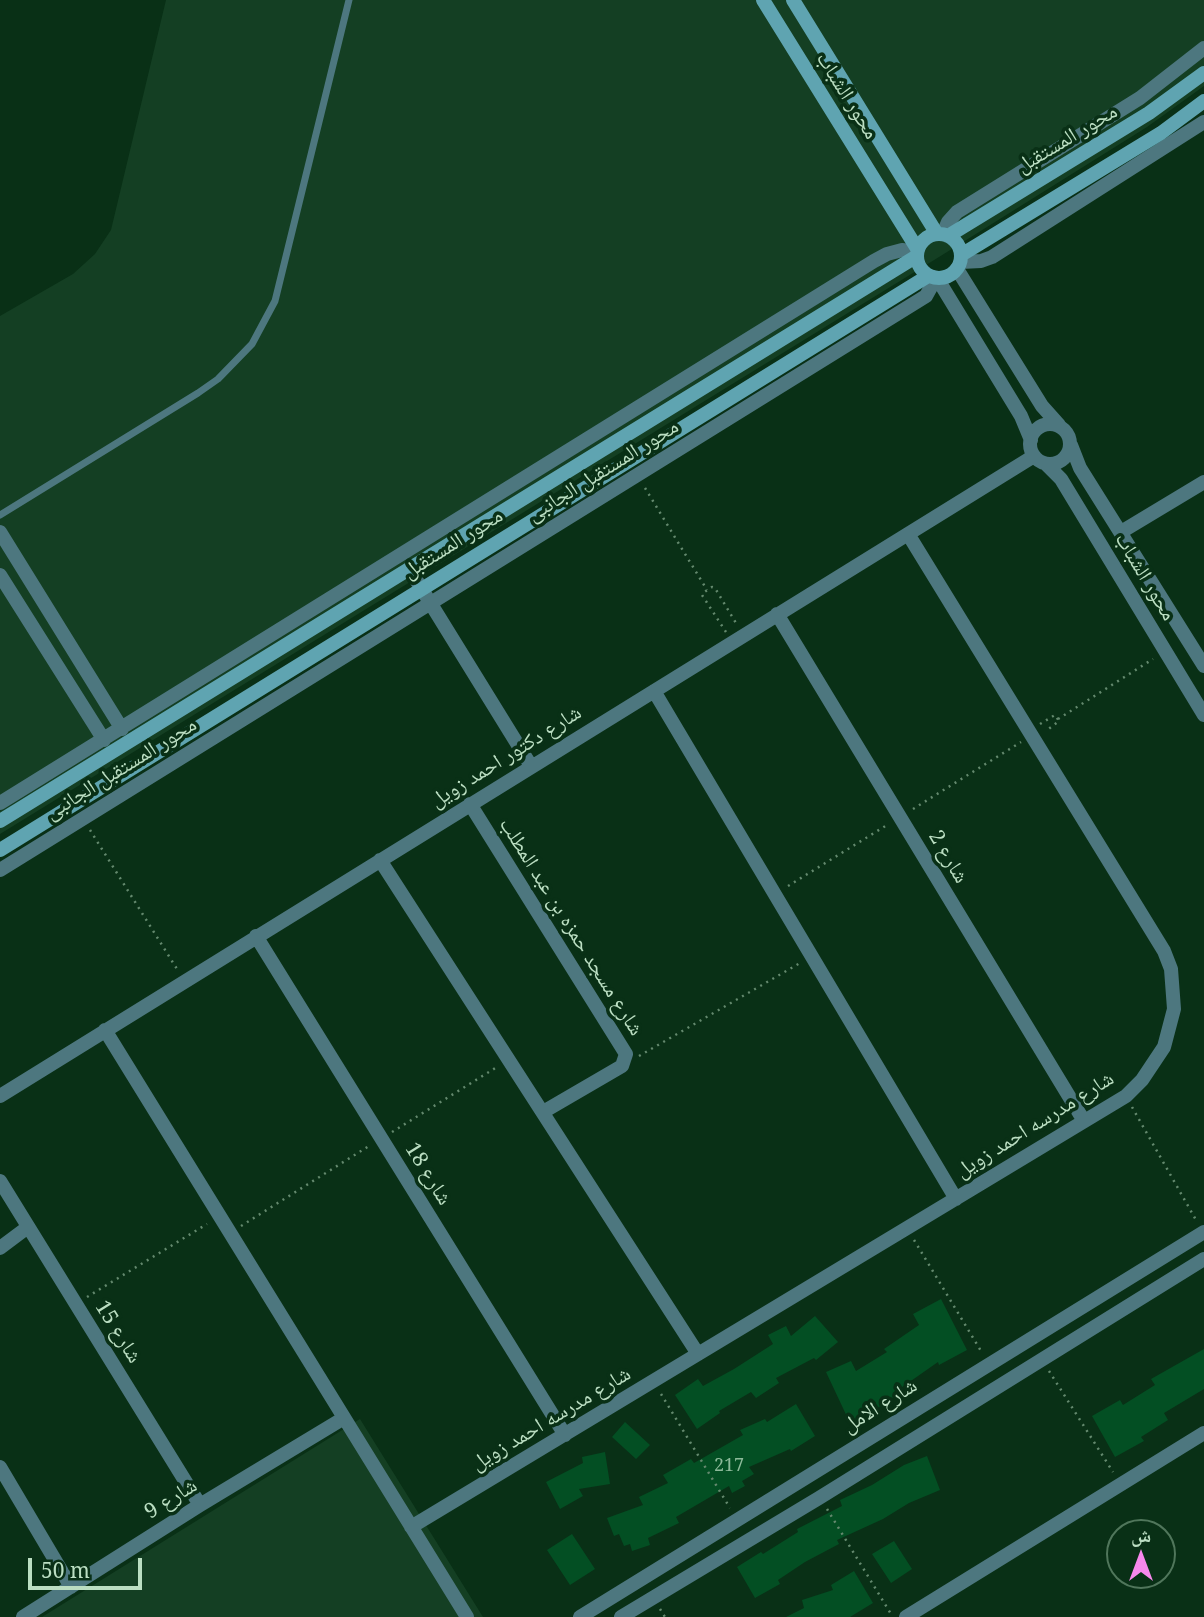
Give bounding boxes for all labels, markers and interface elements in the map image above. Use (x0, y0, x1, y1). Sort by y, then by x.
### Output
street label: محور الشباب (810, 48, 884, 144)
street label: محور المستقبل (1012, 99, 1122, 179)
street label: محور المستقبل الجانبى (523, 414, 683, 528)
street label: محور المستقبل (398, 503, 508, 585)
street label: محور الشباب (1109, 529, 1181, 625)
street label: شارع دكتور احمد زويل (426, 700, 586, 814)
street label: محور المستقبل الجانبى (41, 712, 201, 826)
street label: شارع مسجد حمزه بن عبد المطلب (494, 813, 648, 1041)
street label: شارع 2 (922, 826, 974, 888)
street label: شارع مدرسه احمد زويل (951, 1066, 1119, 1184)
street label: شارع 18 (399, 1138, 457, 1210)
street label: شارع 15 (89, 1296, 147, 1368)
street label: شارع مدرسه احمد زويل (467, 1361, 635, 1477)
street label: شارع الامل (838, 1373, 922, 1439)
house number: 217 (714, 1455, 744, 1477)
street label: شارع 9 (140, 1473, 202, 1525)
north arrow (1106, 1519, 1176, 1589)
text: ش (1131, 1522, 1151, 1548)
scale bar (32, 1544, 145, 1588)
text: 50 m (41, 1556, 90, 1584)

